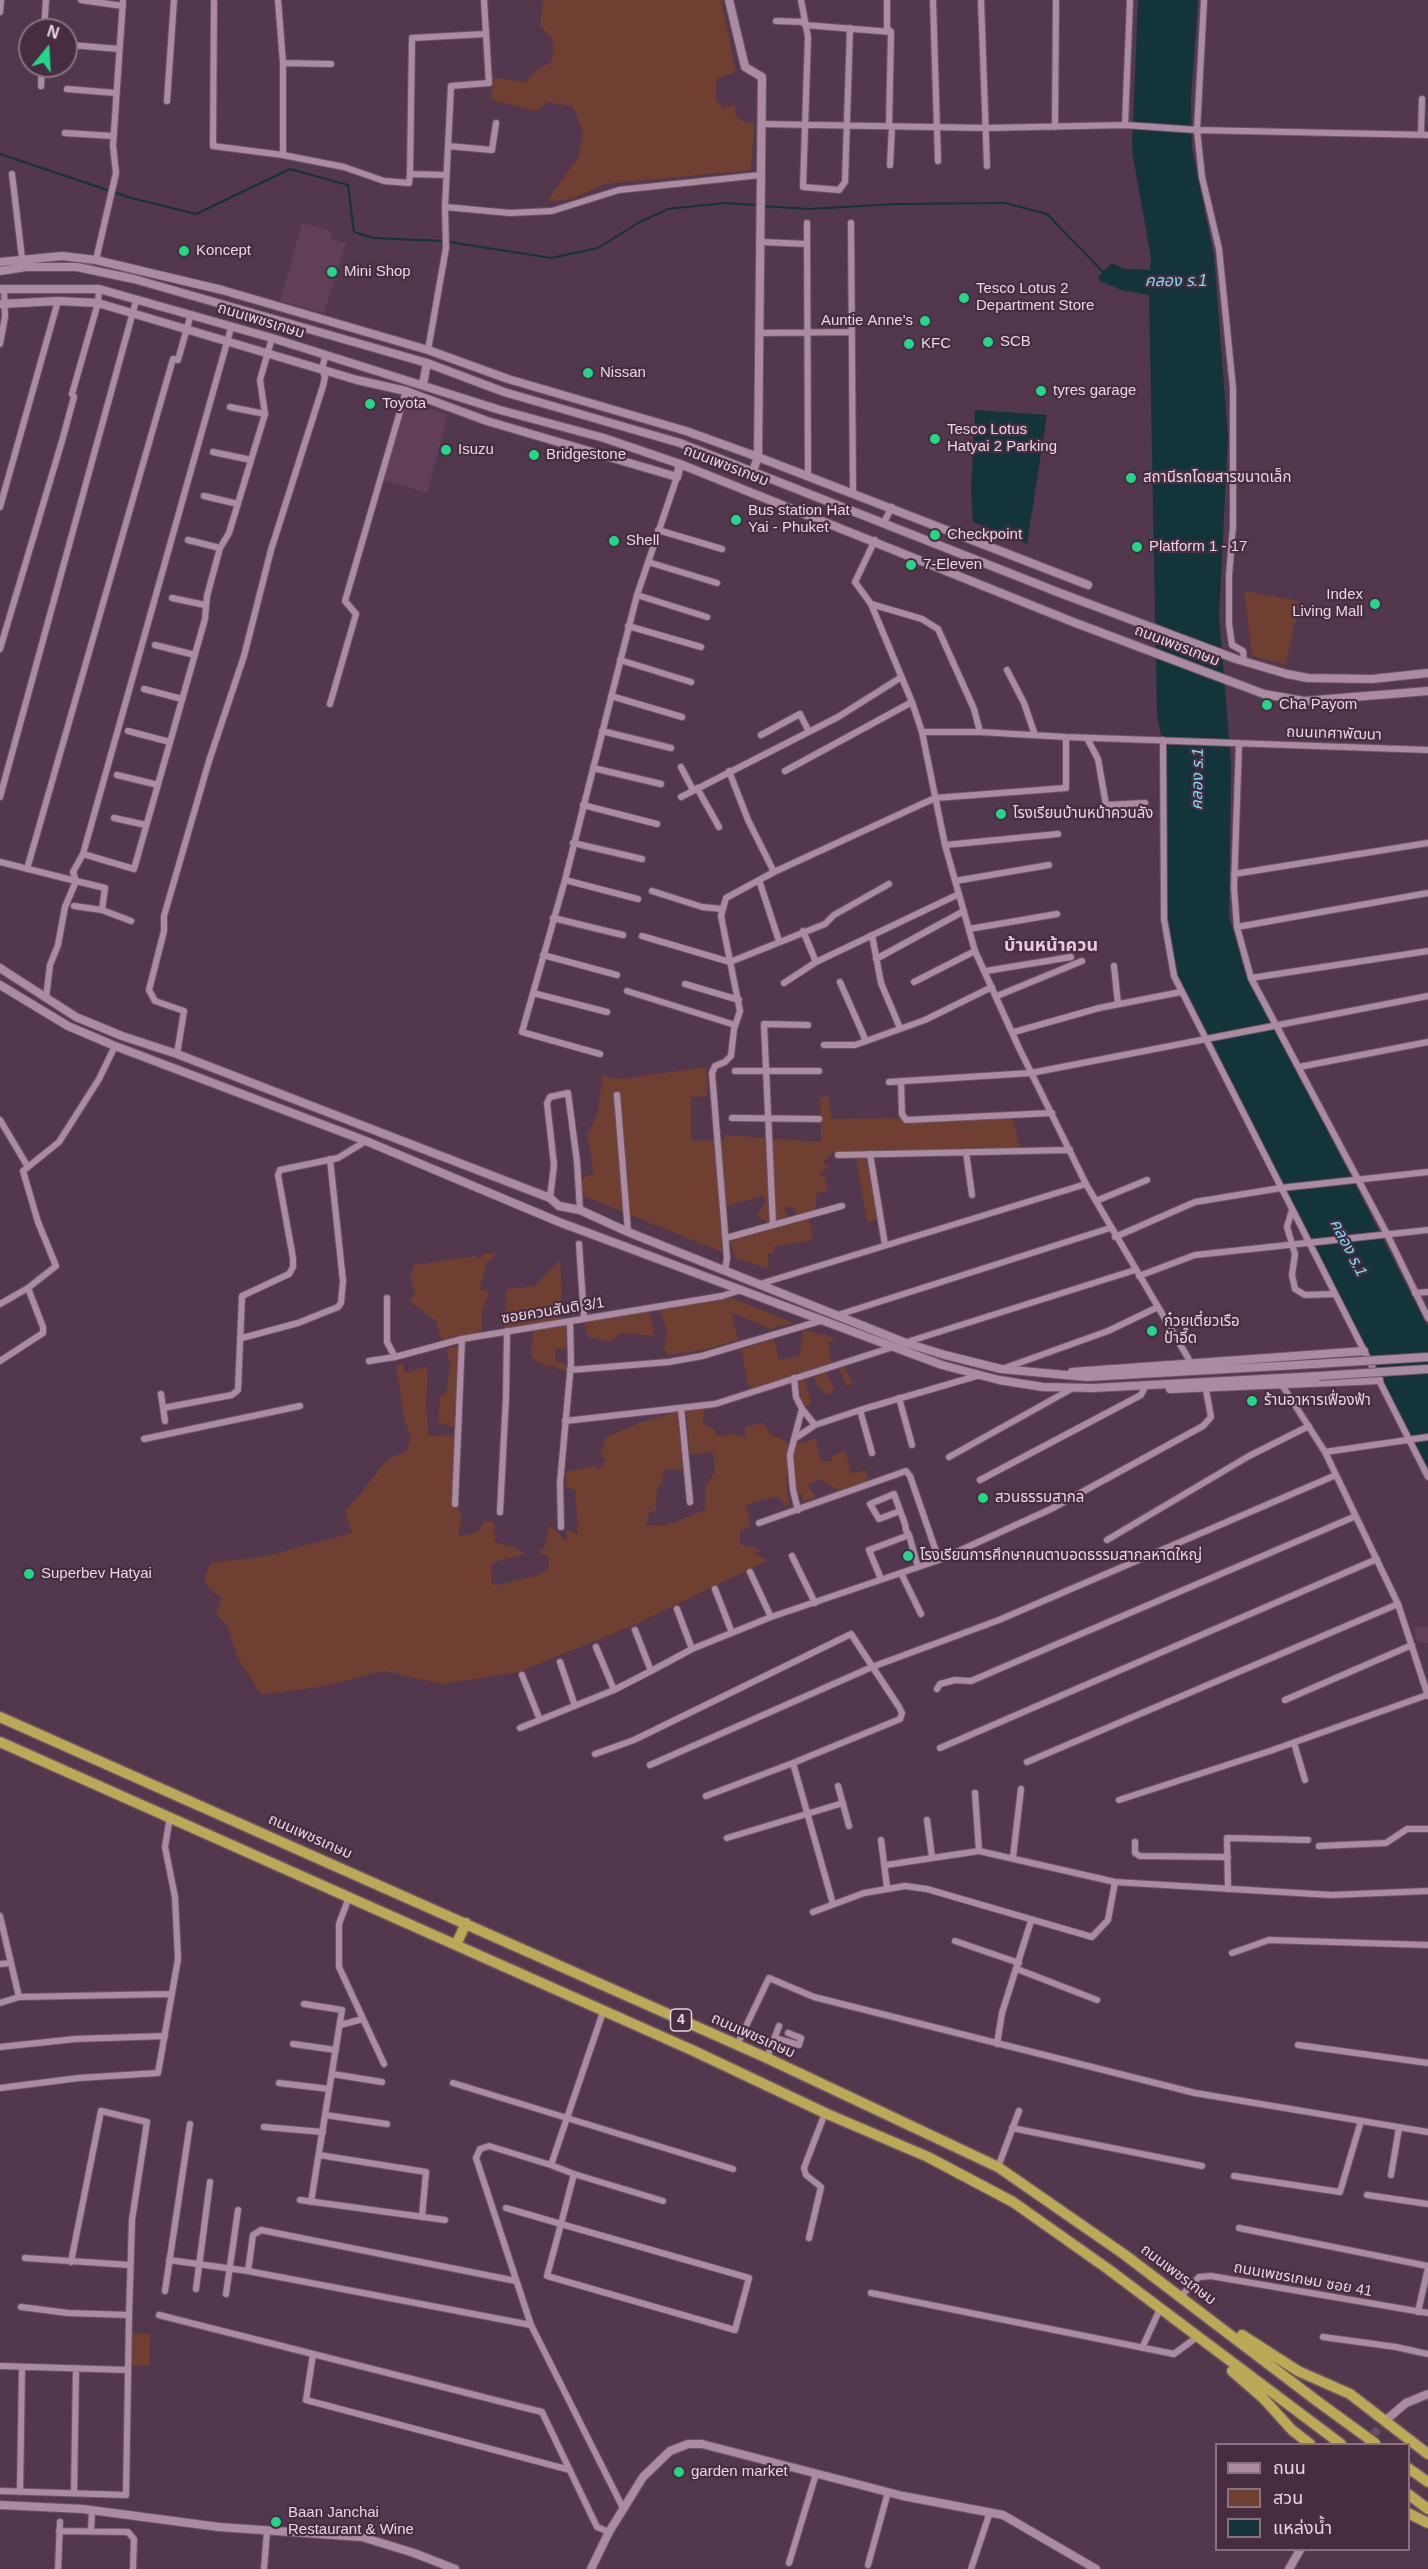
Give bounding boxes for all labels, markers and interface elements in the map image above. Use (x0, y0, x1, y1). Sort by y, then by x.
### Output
north arrow (18, 18, 78, 78)
text: N (45, 22, 61, 42)
place label: Koncept (196, 242, 251, 260)
marker: Koncept (177, 244, 191, 258)
place label: Mini Shop (344, 263, 411, 281)
marker: Mini Shop (325, 265, 339, 279)
water label: คลอง ร.1 (1145, 272, 1207, 292)
place label: Tesco Lotus 2 Department Store (976, 280, 1094, 315)
marker: Tesco Lotus 2 Department Store (957, 291, 971, 305)
street label: ถนนเพชรเกษม (215, 299, 307, 343)
place label: Auntie Anne's (821, 312, 913, 330)
marker: Auntie Anne's (918, 314, 932, 328)
place label: SCB (1000, 333, 1031, 351)
place label: KFC (921, 335, 951, 353)
marker: SCB (981, 335, 995, 349)
marker: KFC (902, 337, 916, 351)
place label: Nissan (600, 364, 646, 382)
marker: Nissan (581, 366, 595, 380)
place label: tyres garage (1053, 382, 1136, 400)
marker: tyres garage (1034, 384, 1048, 398)
place label: Toyota (382, 395, 426, 413)
marker: Toyota (363, 397, 377, 411)
place label: Tesco Lotus Hatyai 2 Parking (947, 421, 1057, 456)
marker: Tesco Lotus Hatyai 2 Parking (928, 432, 942, 446)
place label: Isuzu (458, 441, 494, 459)
street label: ถนนเพชรเกษม (681, 442, 771, 490)
marker: Isuzu (439, 443, 453, 457)
place label: Bridgestone (546, 446, 626, 464)
marker: Bridgestone (527, 448, 541, 462)
place label: สถานีรถโดยสารขนาดเล็ก (1143, 469, 1291, 487)
marker: สถานีรถโดยสารขนาดเล็ก (1124, 471, 1138, 485)
place label: Bus station Hat Yai - Phuket (748, 502, 850, 537)
marker: Bus station Hat Yai - Phuket (729, 513, 743, 527)
place label: Checkpoint (947, 526, 1022, 544)
marker: Checkpoint (928, 528, 942, 542)
place label: Shell (626, 532, 659, 550)
marker: Shell (607, 534, 621, 548)
place label: Platform 1 - 17 (1149, 538, 1247, 556)
marker: Platform 1 - 17 (1130, 540, 1144, 554)
place label: 7-Eleven (923, 556, 982, 574)
marker: 7-Eleven (904, 558, 918, 572)
place label: Index Living Mall (1292, 586, 1363, 621)
marker: Index Living Mall (1368, 597, 1382, 611)
street label: ถนนเพชรเกษม (1132, 622, 1222, 670)
place label: Cha Payom (1279, 696, 1357, 714)
marker: Cha Payom (1260, 698, 1274, 712)
street label: ถนนเทศาพัฒนา (1286, 723, 1382, 745)
water label: คลอง ร.1 (1188, 748, 1208, 810)
place label: โรงเรียนบ้านหน้าควนลัง (1013, 805, 1153, 823)
marker: โรงเรียนบ้านหน้าควนลัง (994, 807, 1008, 821)
district label: บ้านหน้าควน (1004, 935, 1098, 957)
water label: คลอง ร.1 (1325, 1216, 1371, 1280)
street label: ซอยควนสันติ 3/1 (500, 1294, 606, 1328)
place label: ก๋วยเตี๋ยวเรือ ป้าอี๊ด (1164, 1313, 1240, 1348)
marker: ก๋วยเตี๋ยวเรือ ป้าอี๊ด (1145, 1324, 1159, 1338)
place label: ร้านอาหารเฟื่องฟ้า (1264, 1392, 1371, 1410)
marker: ร้านอาหารเฟื่องฟ้า (1245, 1394, 1259, 1408)
place label: สวนธรรมสากล (995, 1489, 1084, 1507)
marker: สวนธรรมสากล (976, 1491, 990, 1505)
place label: โรงเรียนการศึกษาคนตาบอดธรรมสากลหาดใหญ่ (920, 1547, 1202, 1565)
marker: โรงเรียนการศึกษาคนตาบอดธรรมสากลหาดใหญ่ (901, 1549, 915, 1563)
place label: Superbev Hatyai (41, 1565, 152, 1583)
marker: Superbev Hatyai (22, 1567, 36, 1581)
street label: ถนนเพชรเกษม (265, 1811, 355, 1863)
road number: 4 (670, 2009, 692, 2031)
street label: ถนนเพชรเกษม (708, 2010, 798, 2062)
street label: ถนนเพชรเกษม (1137, 2241, 1219, 2309)
street label: ถนนเพชรเกษม ซอย 41 (1232, 2259, 1374, 2301)
legend (1215, 2443, 1410, 2551)
text: ถนน (1273, 2458, 1306, 2478)
place label: garden market (691, 2463, 788, 2481)
marker: garden market (672, 2465, 686, 2479)
text: สวน (1273, 2488, 1303, 2508)
place label: Baan Janchai Restaurant & Wine (288, 2504, 414, 2539)
marker: Baan Janchai Restaurant & Wine (269, 2515, 283, 2529)
text: แหล่งน้ำ (1273, 2518, 1332, 2538)

